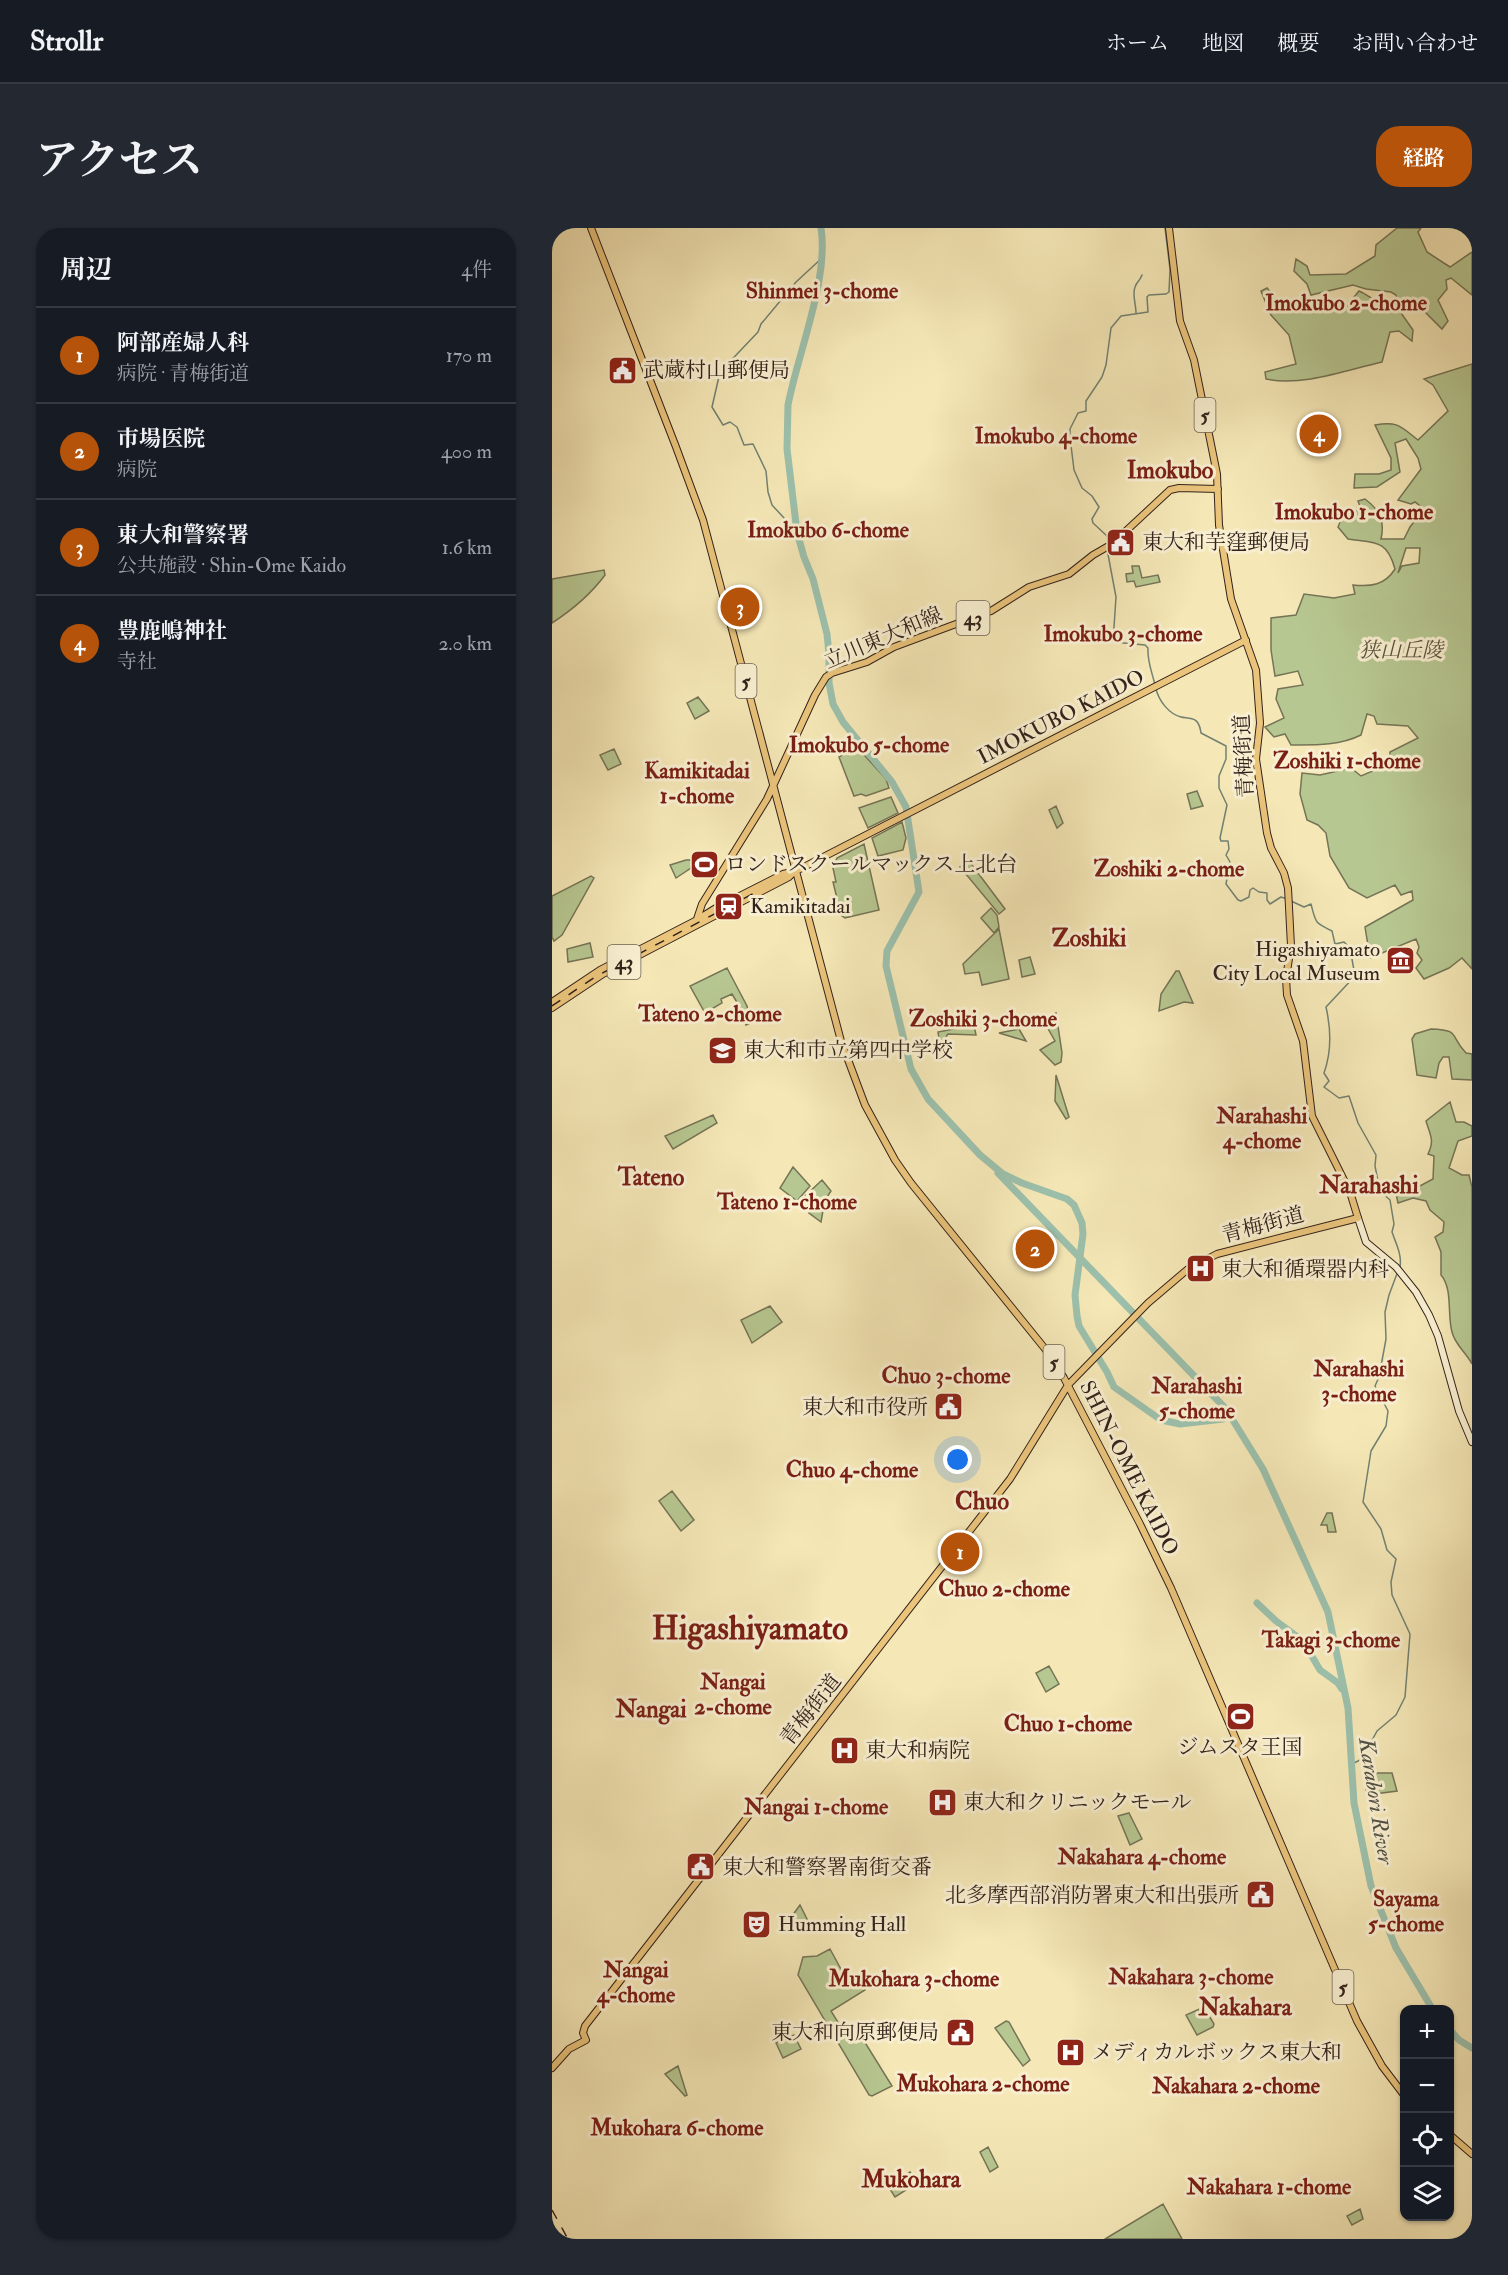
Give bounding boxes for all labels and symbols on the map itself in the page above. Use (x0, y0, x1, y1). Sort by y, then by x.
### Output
district label: Shinmei 3-chome (746, 277, 899, 305)
district label: Imokubo 2-chome (1265, 289, 1428, 317)
public building icon: 武蔵村山郵便局 (606, 354, 638, 386)
place label: 武蔵村山郵便局 (643, 357, 790, 384)
road number: 5 (1194, 398, 1216, 432)
pin: 4 (1300, 412, 1338, 456)
district label: Imokubo 4-chome (975, 422, 1138, 450)
district label: Imokubo (1127, 455, 1214, 486)
district label: Imokubo 1-chome (1275, 498, 1434, 526)
district label: Imokubo 6-chome (747, 516, 910, 544)
public building icon: 東大和芋窪郵便局 (1105, 526, 1137, 558)
place label: 東大和芋窪郵便局 (1142, 529, 1310, 556)
pin: 3 (720, 584, 759, 629)
street label: 立川東大和線 (820, 601, 946, 675)
road number: 43 (956, 601, 990, 635)
district label: Imokubo 3-chome (1043, 620, 1203, 648)
park label: 狭山丘陵 (1359, 637, 1445, 664)
street label: IMOKUBO KAIDO (973, 663, 1149, 771)
road number: 5 (736, 664, 756, 698)
street label: 青梅街道 (1228, 713, 1260, 799)
district label: Imokubo 5-chome (789, 731, 950, 759)
district label: Zoshiki 1-chome (1273, 747, 1421, 775)
district label: Kamikitadai 1-chome (644, 757, 750, 810)
sports icon: ロンドスクールマックス上北台 (688, 848, 720, 880)
place label: ロンドスクールマックス上北台 (725, 851, 1017, 878)
district label: Zoshiki 2-chome (1094, 855, 1245, 883)
station icon: Kamikitadai (713, 890, 745, 922)
place label: Kamikitadai (750, 893, 851, 920)
district label: Zoshiki (1052, 923, 1127, 954)
place label: Higashiyamato City Local Museum (1213, 936, 1380, 987)
road number: 43 (608, 945, 640, 979)
museum icon: Higashiyamato City Local Museum (1385, 945, 1417, 977)
district label: Tateno 2-chome (637, 1000, 782, 1028)
district label: Zoshiki 3-chome (909, 1005, 1058, 1033)
school or university icon: 東大和市立第四中学校 (706, 1034, 738, 1066)
place label: 東大和市立第四中学校 (743, 1037, 953, 1064)
district label: Narahashi 4-chome (1216, 1102, 1308, 1155)
district label: Tateno (617, 1162, 685, 1193)
district label: Narahashi (1318, 1170, 1419, 1201)
district label: Tateno 1-chome (716, 1188, 858, 1216)
street label: 青梅街道 (1219, 1201, 1307, 1249)
pin: 2 (1016, 1226, 1054, 1272)
hospital icon: 東大和循環器内科 (1184, 1253, 1216, 1285)
place label: 東大和循環器内科 (1221, 1256, 1389, 1283)
road number: 5 (1044, 1345, 1064, 1379)
district label: Narahashi 3-chome (1313, 1355, 1405, 1408)
district label: Chuo 3-chome (882, 1362, 1011, 1390)
district label: Narahashi 5-chome (1151, 1372, 1243, 1425)
street label: SHIN-OME KAIDO (1073, 1376, 1185, 1560)
public building icon: 東大和市役所 (933, 1391, 965, 1423)
place label: 東大和市役所 (802, 1394, 928, 1421)
your location (943, 1445, 972, 1474)
district label: Chuo 4-chome (786, 1456, 919, 1484)
district label: Chuo (955, 1486, 1009, 1517)
pin: 1 (940, 1530, 980, 1574)
district label: Chuo 2-chome (938, 1575, 1071, 1603)
district label: Higashiyamato (652, 1608, 848, 1650)
district label: Takagi 3-chome (1261, 1626, 1401, 1655)
district label: Nangai 2-chome (694, 1668, 773, 1721)
street label: 青梅街道 (775, 1669, 847, 1751)
district label: Nangai (614, 1694, 687, 1725)
sports icon: ジムスタ王国 (1224, 1700, 1256, 1732)
district label: Chuo 1-chome (1004, 1710, 1133, 1738)
hospital icon: 東大和病院 (828, 1734, 860, 1766)
place label: ジムスタ王国 (1177, 1734, 1303, 1761)
water label: Karabori River (1352, 1735, 1400, 1868)
place label: 東大和病院 (865, 1737, 970, 1764)
hospital icon: 東大和クリニックモール (926, 1786, 958, 1818)
place label: 東大和クリニックモール (963, 1789, 1191, 1816)
district label: Nangai 1-chome (743, 1793, 889, 1822)
district label: Nakahara 4-chome (1057, 1843, 1227, 1871)
public building icon: 東大和警察署南街交番 (685, 1851, 717, 1883)
place label: 東大和警察署南街交番 (722, 1854, 932, 1881)
public building icon: 北多摩西部消防署東大和出張所 (1244, 1879, 1276, 1911)
place label: 北多摩西部消防署東大和出張所 (945, 1882, 1239, 1909)
district label: Sayama 5-chome (1368, 1885, 1445, 1938)
theatre icon: Humming Hall (741, 1908, 773, 1940)
place label: Humming Hall (778, 1911, 907, 1938)
district label: Nangai 4-chome (596, 1956, 676, 2009)
district label: Nakahara 3-chome (1108, 1963, 1274, 1991)
district label: Mukohara 3-chome (828, 1965, 1000, 1993)
road number: 5 (1332, 1970, 1354, 2004)
district label: Nakahara (1197, 1992, 1293, 2023)
public building icon: 東大和向原郵便局 (944, 2016, 976, 2048)
place label: 東大和向原郵便局 (771, 2019, 939, 2046)
hospital icon: メディカルボックス東大和 (1055, 2036, 1087, 2068)
place label: メディカルボックス東大和 (1092, 2039, 1342, 2066)
district label: Mukohara 2-chome (895, 2070, 1070, 2098)
district label: Nakahara 2-chome (1151, 2072, 1321, 2100)
district label: Mukohara 6-chome (590, 2114, 764, 2142)
district label: Mukohara (860, 2164, 962, 2195)
district label: Nakahara 1-chome (1186, 2173, 1352, 2201)

